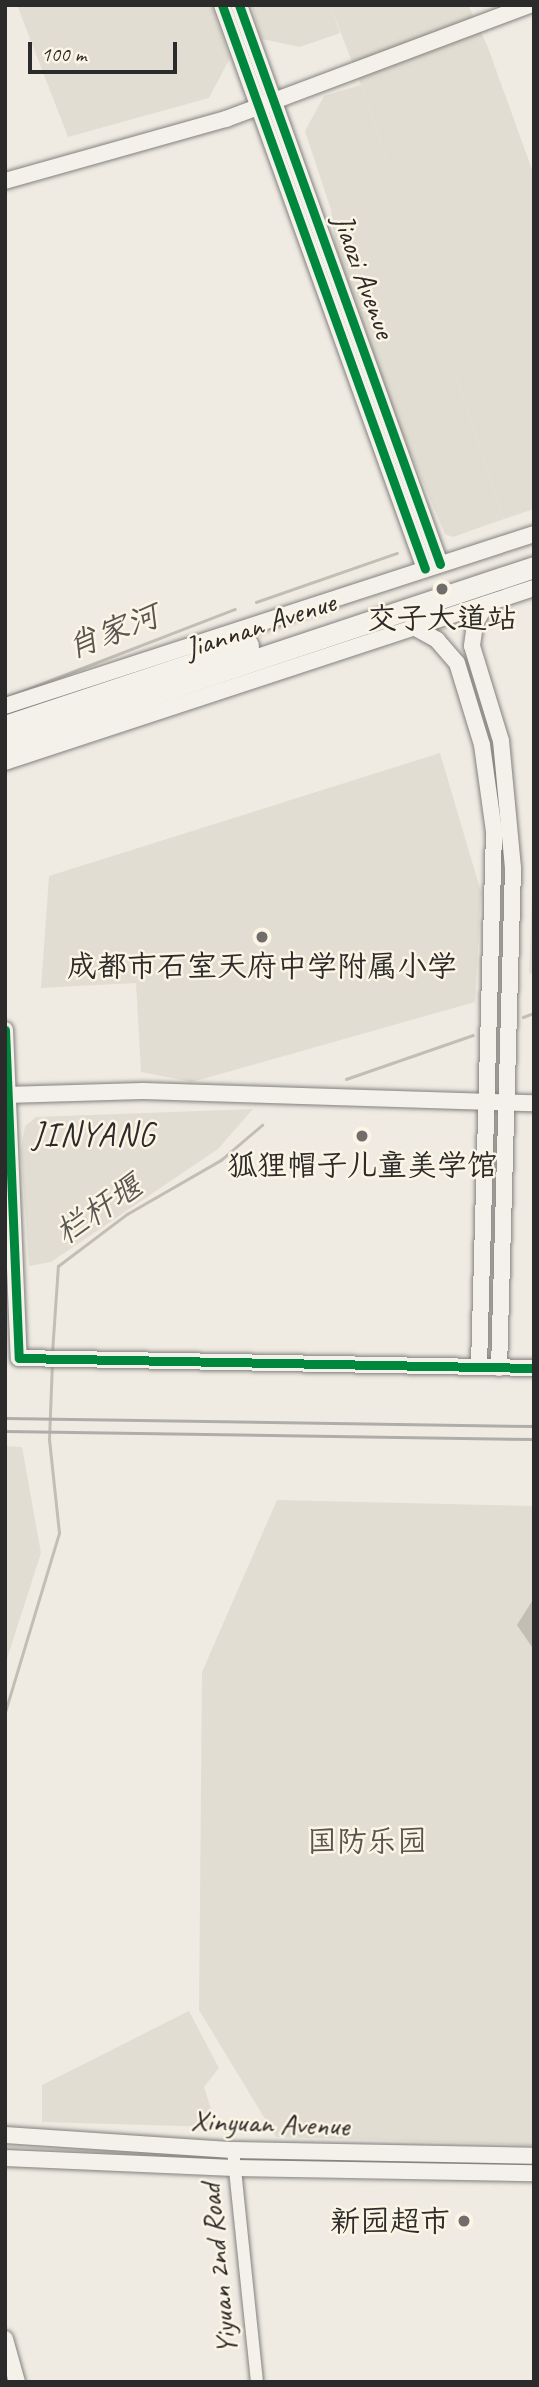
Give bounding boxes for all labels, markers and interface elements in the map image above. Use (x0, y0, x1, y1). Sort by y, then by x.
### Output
scale bar (32, 28, 180, 72)
text: 100 m (41, 41, 86, 67)
street label: Jiaozi Avenue (325, 209, 403, 343)
marker: 交子大道站 (434, 581, 450, 597)
street label: Jiannan Avenue (180, 584, 340, 666)
water label: 肖家河 (61, 597, 165, 667)
place label: 交子大道站 (367, 600, 517, 636)
marker: 成都市石室天府中学附属小学 (254, 929, 270, 945)
place label: 成都市石室天府中学附属小学 (67, 948, 457, 984)
district label: JINYANG (33, 1115, 155, 1155)
marker: 狐狸帽子儿童美学馆 (354, 1128, 370, 1144)
place label: 狐狸帽子儿童美学馆 (227, 1147, 497, 1183)
water label: 栏杆堰 (48, 1167, 150, 1253)
park label: 国防乐园 (307, 1823, 427, 1859)
street label: Xinyuan Avenue (190, 2102, 350, 2144)
street label: Yiyuan 2nd Road (191, 2182, 245, 2356)
place label: 新园超市 (330, 2203, 450, 2239)
marker: 新园超市 (456, 2213, 472, 2229)

